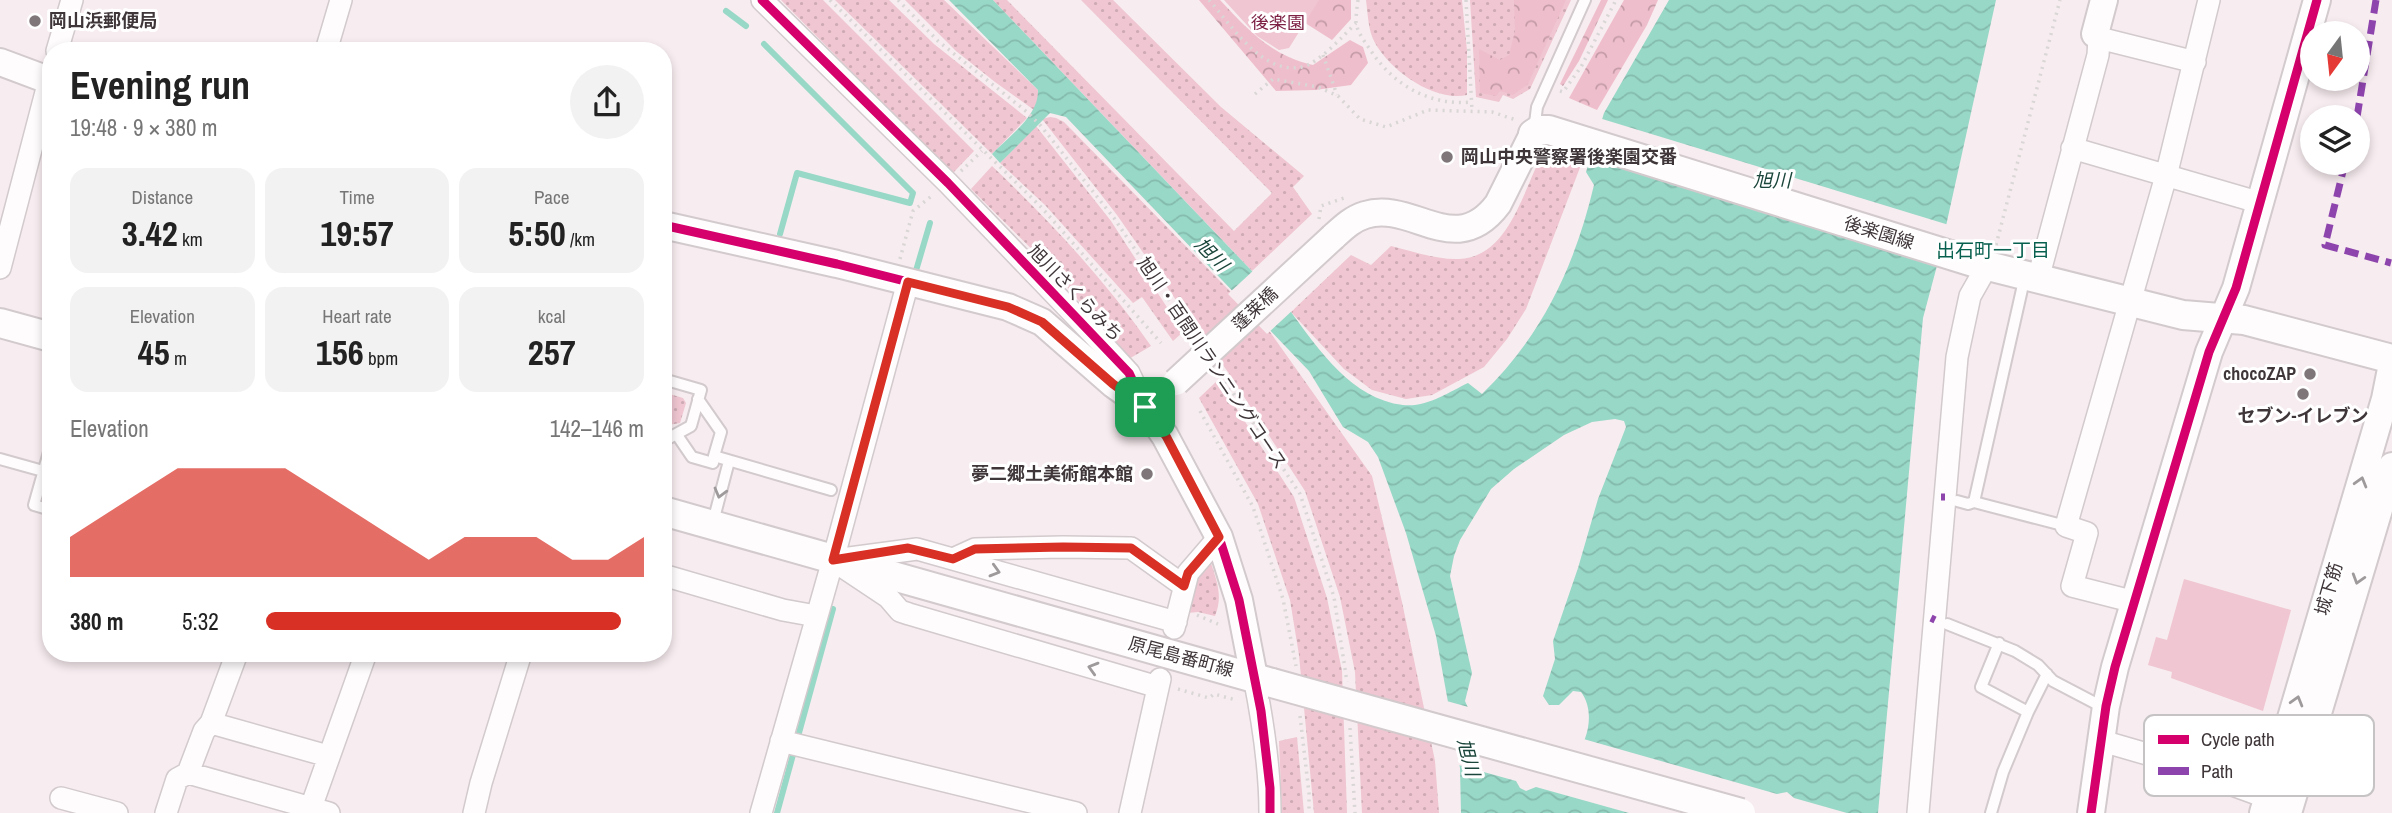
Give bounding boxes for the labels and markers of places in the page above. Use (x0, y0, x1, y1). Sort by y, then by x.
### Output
place label: 岡山浜郵便局 (49, 8, 157, 33)
marker: 岡山浜郵便局 (27, 13, 43, 29)
place label: 岡山中央警察署後楽園交番 (1461, 144, 1677, 169)
marker: 岡山中央警察署後楽園交番 (1439, 149, 1455, 165)
place label: chocoZAP (2223, 361, 2296, 386)
marker: chocoZAP (2302, 366, 2318, 382)
pin (1115, 377, 1175, 437)
marker: セブン-イレブン (2295, 386, 2311, 402)
place label: セブン-イレブン (2238, 403, 2368, 428)
place label: 夢二郷土美術館本館 (971, 461, 1133, 486)
marker: 夢二郷土美術館本館 (1139, 466, 1155, 482)

